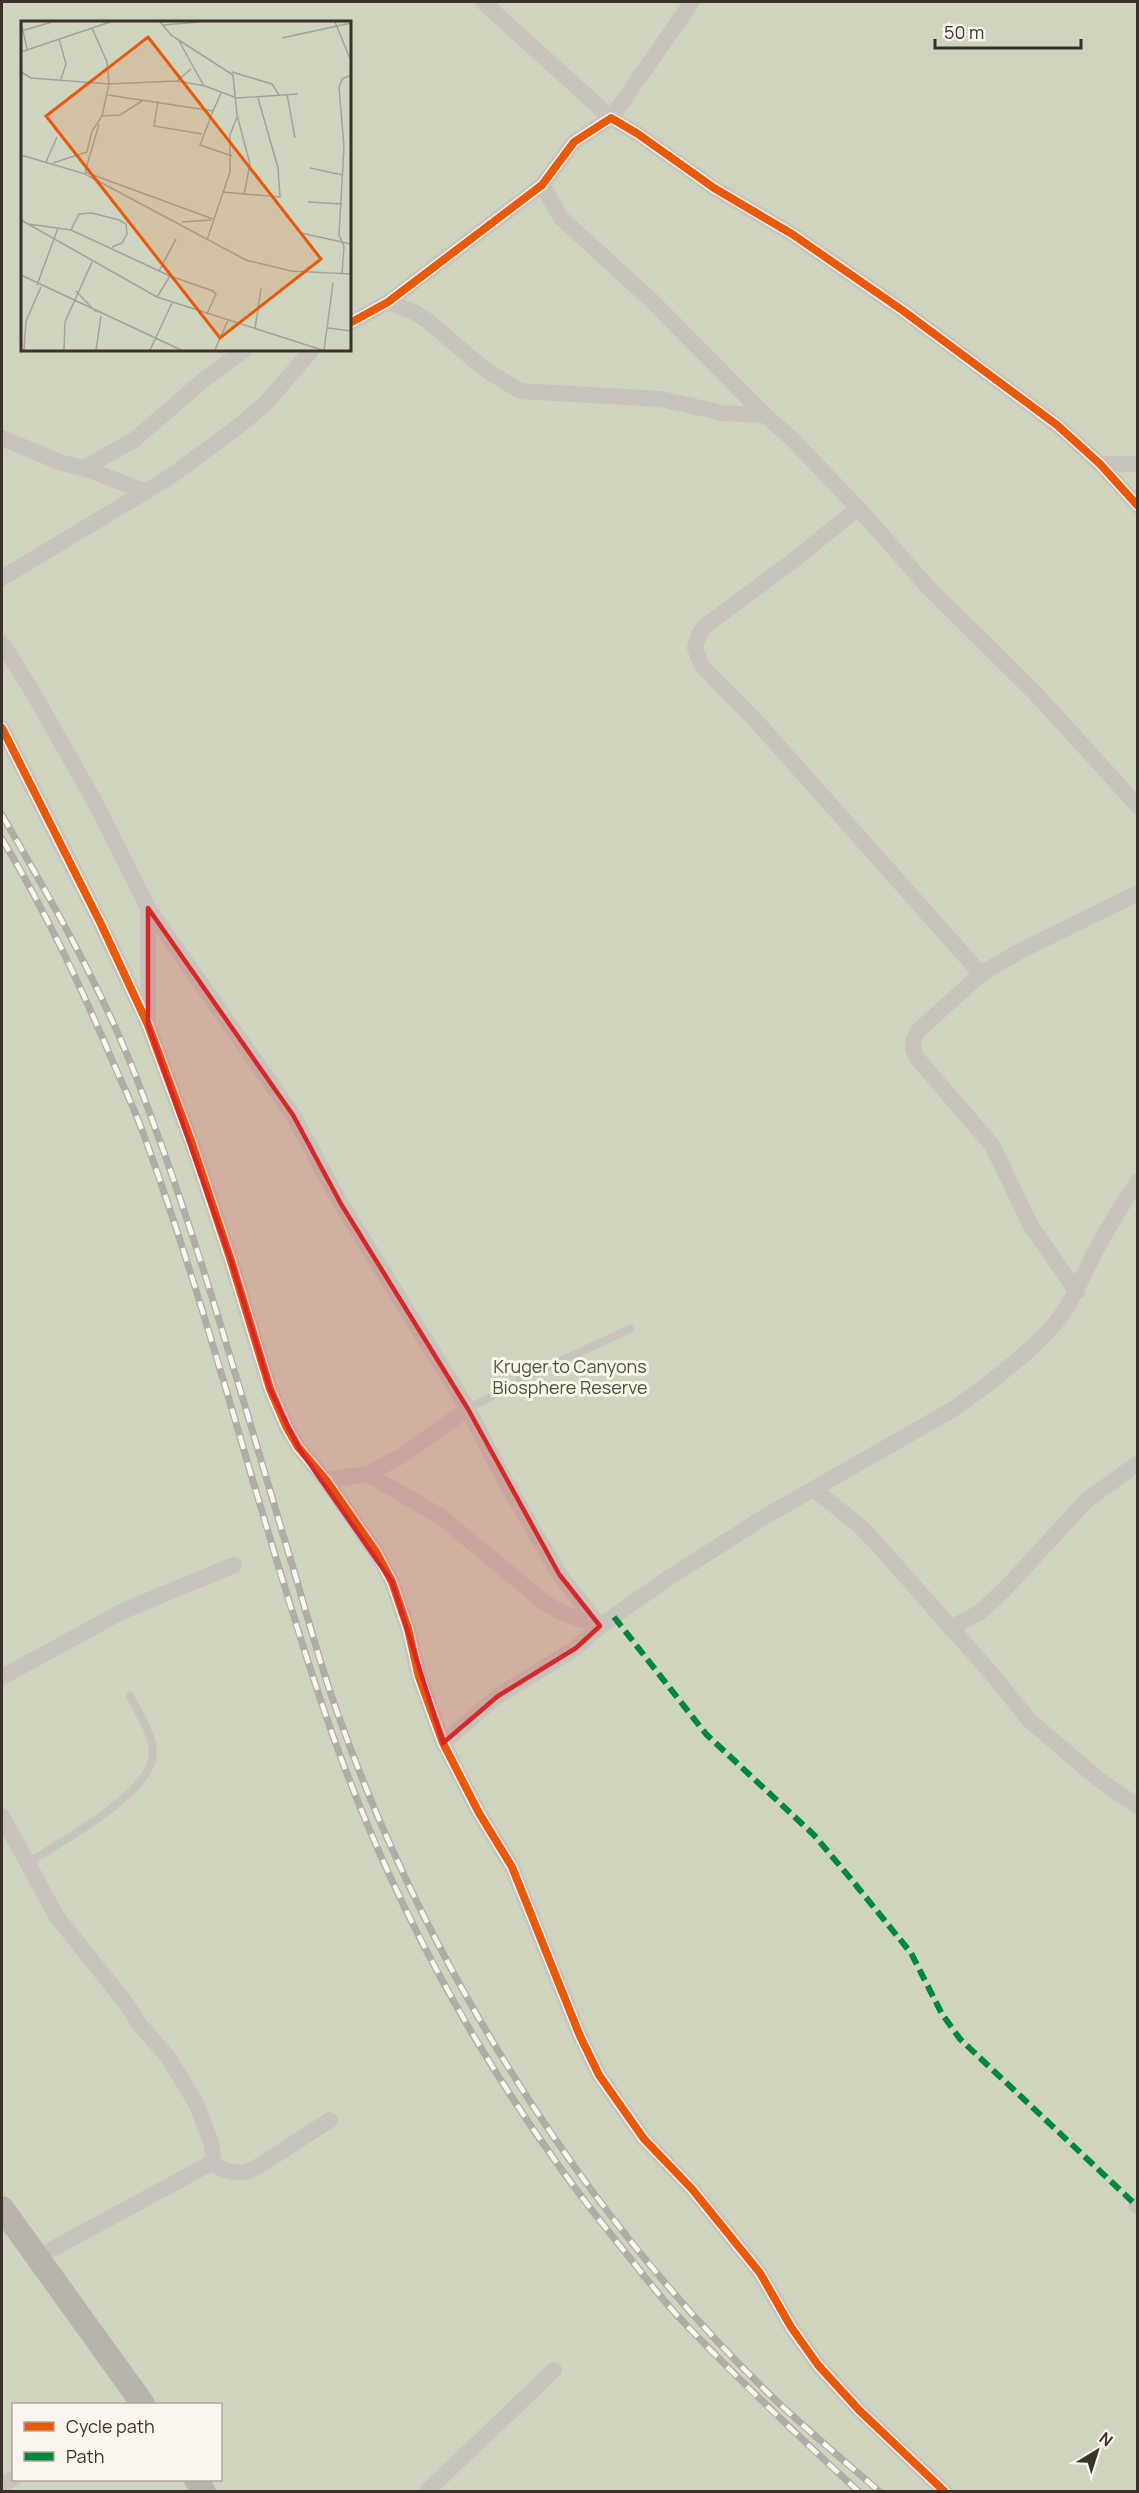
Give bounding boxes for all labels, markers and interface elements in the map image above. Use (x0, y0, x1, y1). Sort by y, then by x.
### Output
scale bar (935, 12, 1080, 50)
text: 50 m (944, 20, 984, 44)
inset map (21, 21, 351, 351)
park label: Kruger to Canyons Biosphere Reserve (492, 1354, 648, 1399)
legend (12, 2403, 222, 2481)
text: Cycle path (66, 2414, 155, 2438)
north arrow (1067, 2421, 1127, 2481)
text: N (1095, 2427, 1118, 2451)
text: Path (66, 2444, 104, 2468)

